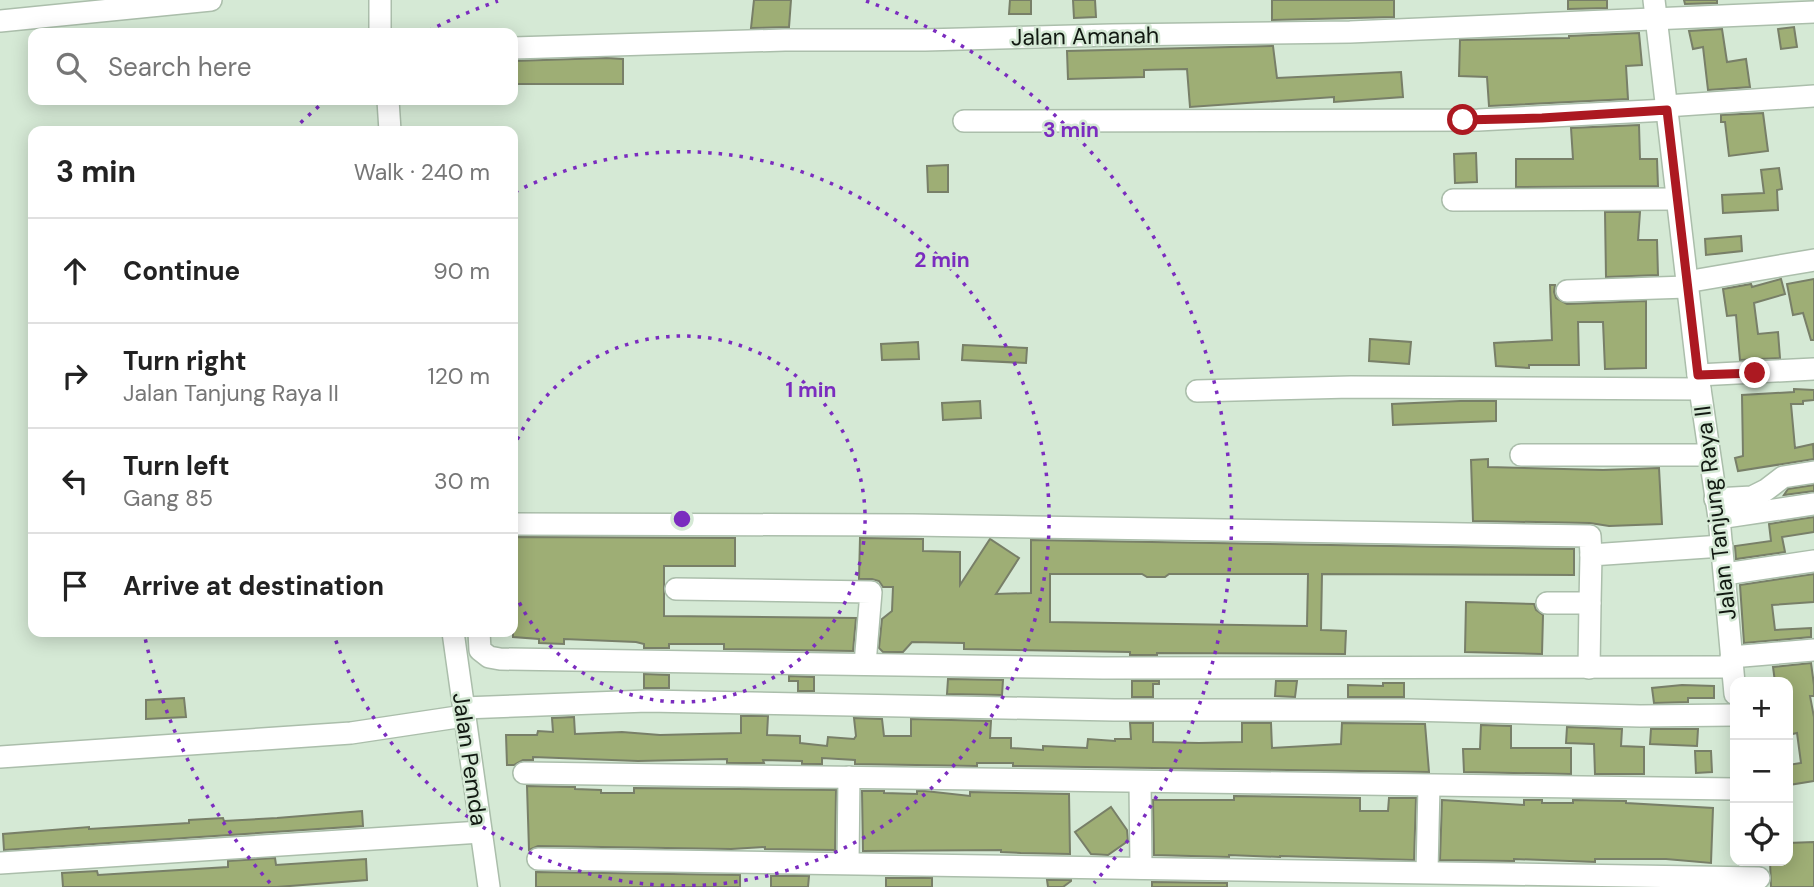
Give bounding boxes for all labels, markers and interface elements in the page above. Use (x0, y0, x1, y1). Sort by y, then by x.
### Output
street label: Jalan Amanah (1011, 20, 1159, 52)
search box (28, 28, 518, 105)
icon: search (52, 48, 90, 86)
text: Search here (108, 50, 251, 84)
route start (1447, 104, 1478, 135)
text: 3 min (1043, 116, 1099, 144)
text: 3 min (56, 152, 136, 191)
text: Walk · 240 m (354, 157, 490, 187)
text: 2 min (914, 246, 970, 274)
icon: ahead (56, 252, 94, 290)
text: Continue (123, 254, 240, 288)
text: 90 m (433, 256, 490, 286)
text: Turn right (123, 344, 247, 378)
icon: right (56, 357, 94, 395)
route end (1739, 357, 1770, 388)
text: 120 m (427, 361, 490, 391)
text: 1 min (785, 376, 837, 404)
text: Jalan Tanjung Raya II (123, 378, 339, 408)
street label: Jalan Tanjung Raya II (1687, 404, 1743, 622)
text: Turn left (123, 449, 230, 483)
icon: left (56, 462, 94, 500)
text: 30 m (434, 466, 490, 496)
text: Gang 85 (123, 483, 213, 513)
centre of rings (670, 507, 694, 531)
icon: arrive (56, 567, 94, 605)
text: Arrive at destination (123, 569, 384, 603)
map controls (1730, 677, 1793, 866)
button: + (1730, 677, 1793, 740)
street label: Jalan Pemda (446, 690, 494, 828)
button: − (1730, 740, 1793, 803)
button: locate (1730, 803, 1793, 866)

